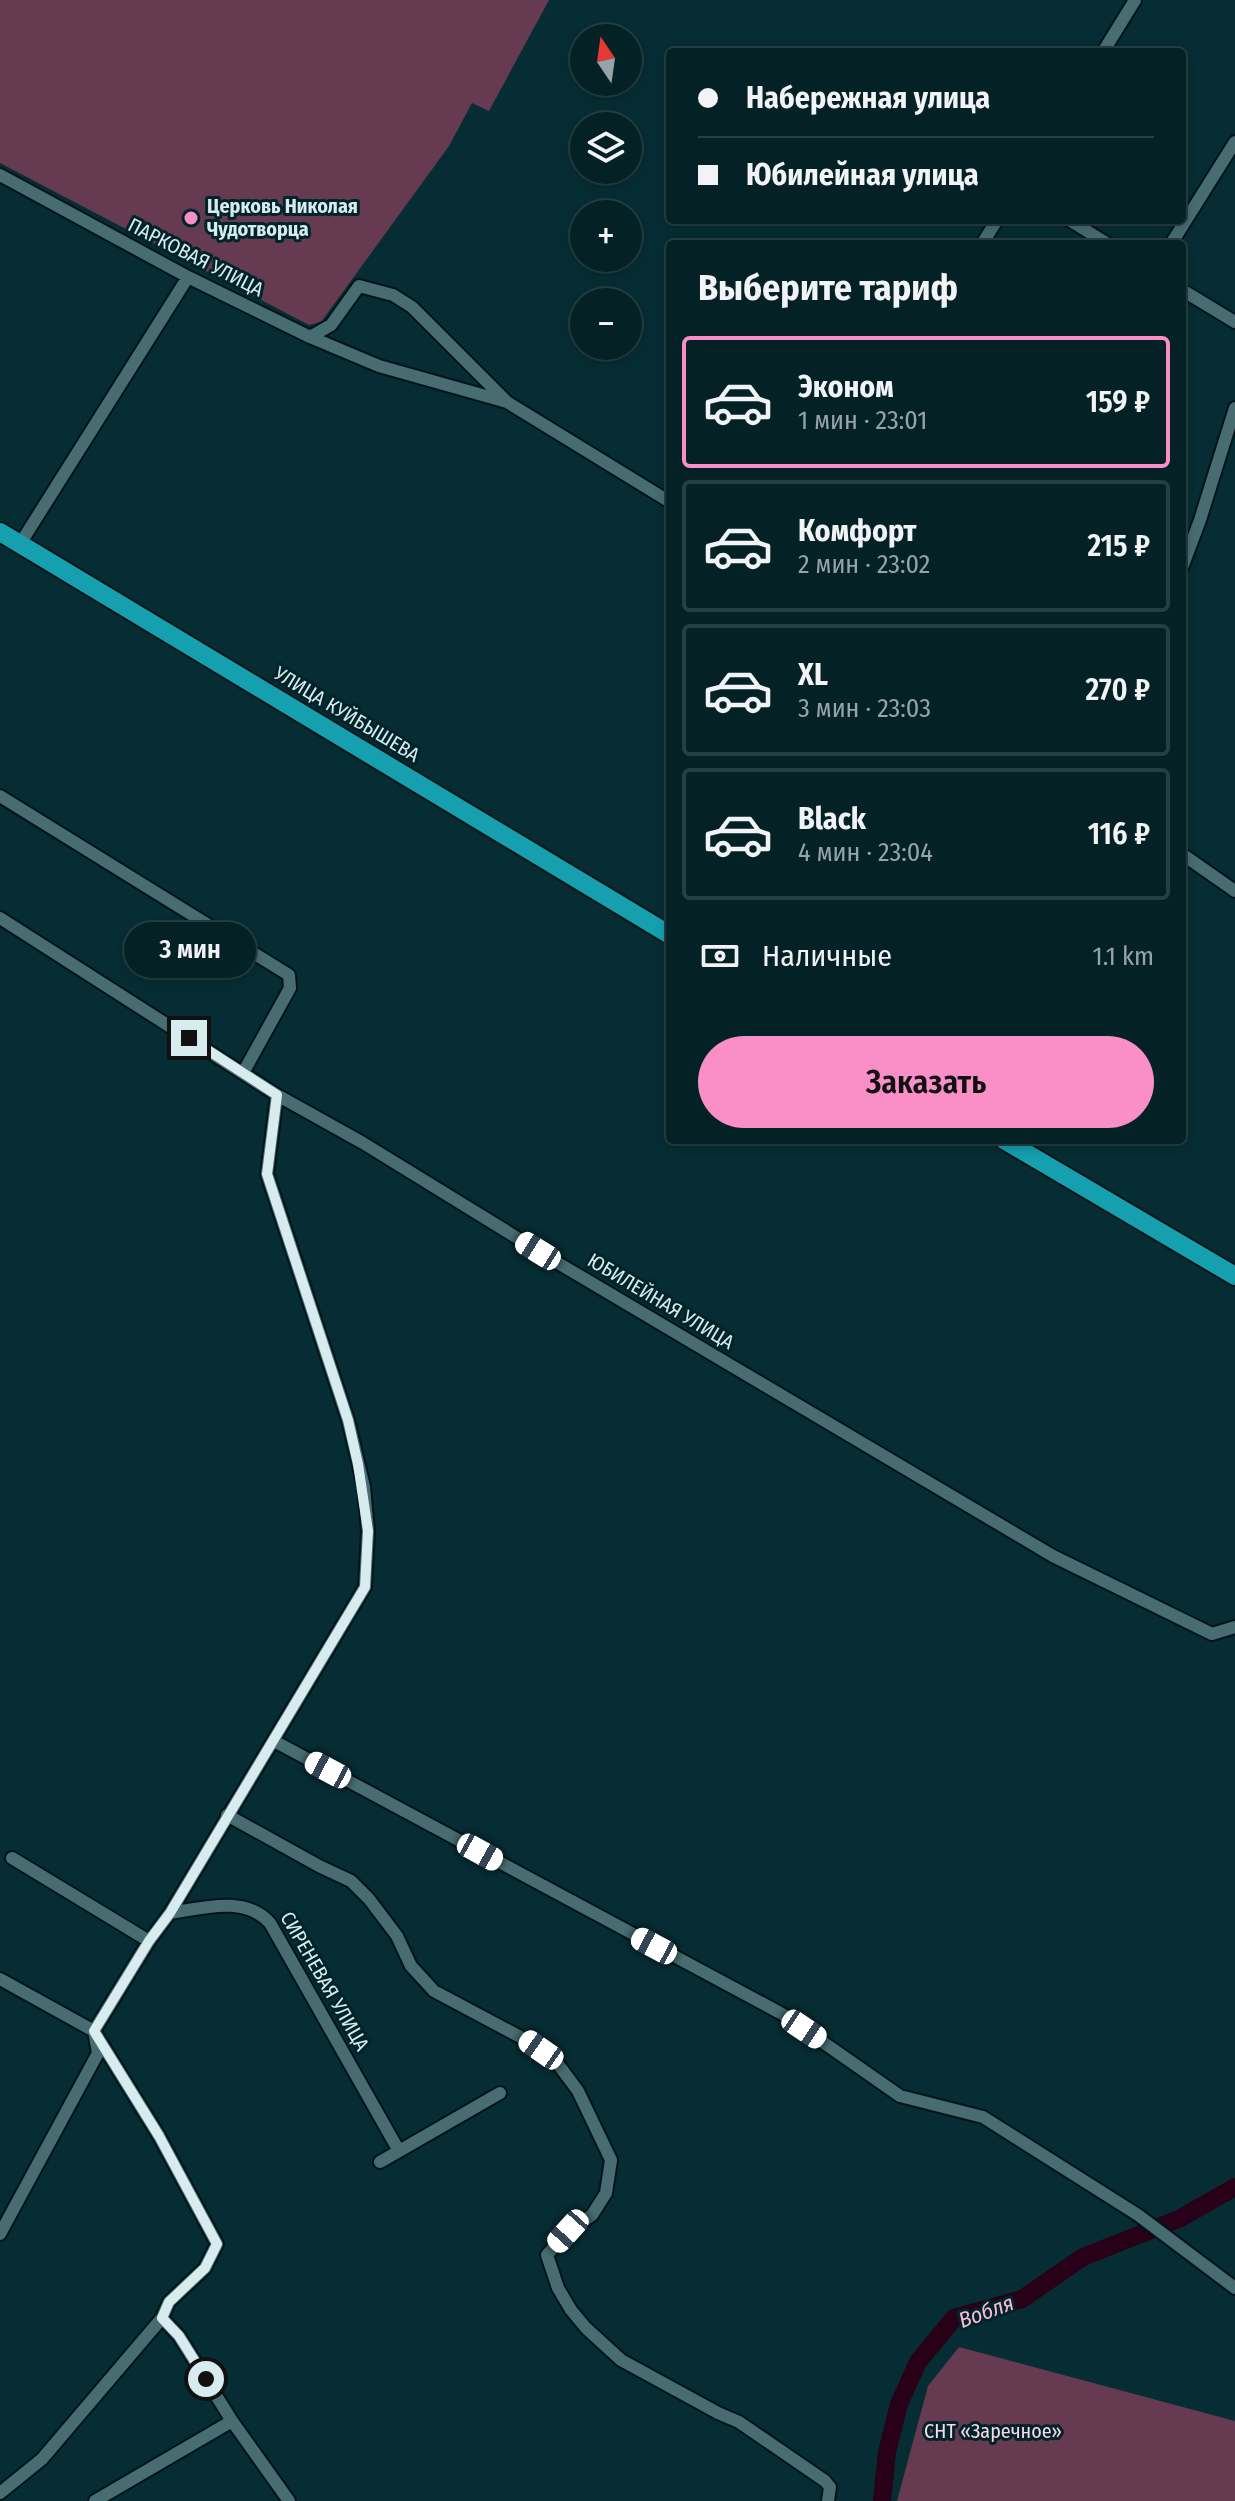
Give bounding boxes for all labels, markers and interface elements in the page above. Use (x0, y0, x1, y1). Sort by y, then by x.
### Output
north arrow (570, 24, 642, 96)
map controls (570, 24, 642, 360)
text: Набережная улица (746, 80, 990, 116)
button: layers (570, 112, 642, 184)
text: Юбилейная улица (746, 157, 979, 193)
place label: Церковь Николая Чудотворца (207, 194, 358, 241)
button: + (570, 200, 642, 272)
marker: Церковь Николая Чудотворца (182, 209, 200, 227)
street label: ПАРКОВАЯ УЛИЦА (124, 213, 268, 302)
text: Выберите тариф (698, 266, 958, 310)
button: − (570, 288, 642, 360)
icon: car (702, 366, 774, 438)
text: Эконом (798, 369, 894, 405)
text: 159 ₽ (1086, 384, 1150, 420)
text: 1 мин · 23:01 (798, 405, 927, 436)
icon: car (702, 510, 774, 582)
text: Комфорт (798, 513, 916, 549)
text: 215 ₽ (1087, 528, 1150, 564)
text: 2 мин · 23:02 (798, 549, 930, 580)
icon: car (702, 654, 774, 726)
text: XL (798, 657, 828, 693)
street label: УЛИЦА КУЙБЫШЕВА (269, 661, 425, 767)
text: 270 ₽ (1085, 672, 1150, 708)
text: 3 мин · 23:03 (798, 693, 931, 724)
icon: car (702, 798, 774, 870)
text: Black (798, 801, 866, 837)
text: 116 ₽ (1088, 816, 1150, 852)
text: 4 мин · 23:04 (798, 837, 933, 868)
callout: 3 мин (123, 922, 255, 978)
text: 3 мин (159, 934, 221, 965)
icon: cash (698, 934, 742, 978)
text: Наличные (762, 938, 892, 974)
text: 1.1 km (1093, 941, 1154, 972)
route end (171, 1020, 207, 1056)
button: Заказать (698, 1036, 1154, 1128)
car (511, 1228, 565, 1274)
street label: ЮБИЛЕЙНАЯ УЛИЦА (584, 1248, 739, 1354)
car (301, 1748, 355, 1792)
car (453, 1830, 507, 1874)
street label: СИРЕНЕВАЯ УЛИЦА (275, 1907, 375, 2055)
car (627, 1924, 681, 1968)
car (777, 2006, 831, 2052)
car (514, 2026, 568, 2074)
car (543, 2205, 593, 2257)
water label: Вобля (955, 2289, 1018, 2334)
route start (188, 2361, 224, 2397)
park label: СНТ «Заречное» (924, 2419, 1062, 2443)

